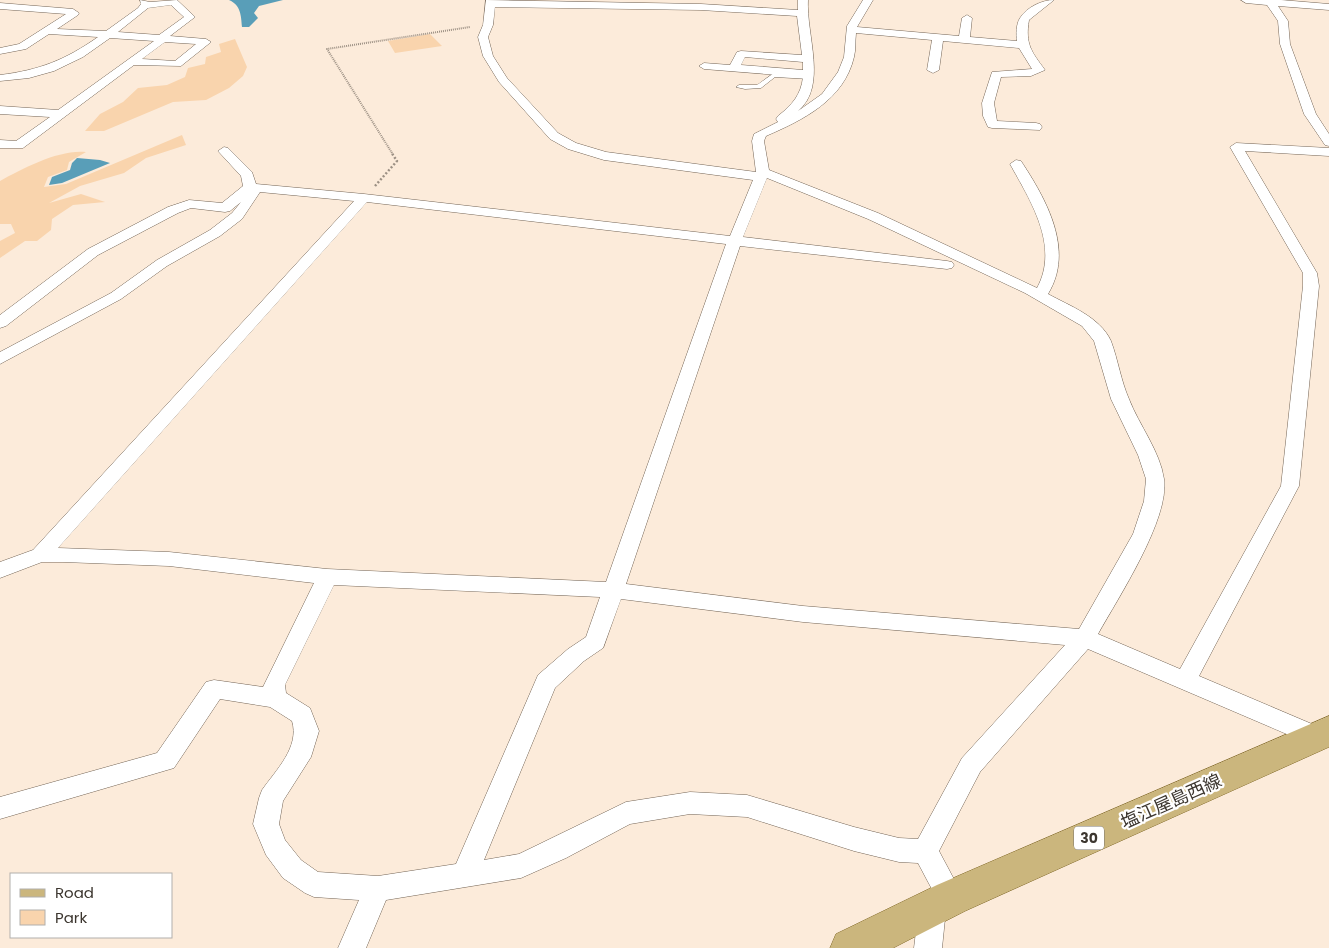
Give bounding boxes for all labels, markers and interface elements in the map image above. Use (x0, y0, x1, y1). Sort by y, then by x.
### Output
street label: 塩江屋島西線 (1117, 768, 1225, 834)
road number: 30 (1074, 826, 1104, 850)
legend (10, 873, 172, 938)
text: Road (55, 882, 94, 903)
text: Park (55, 907, 87, 928)

